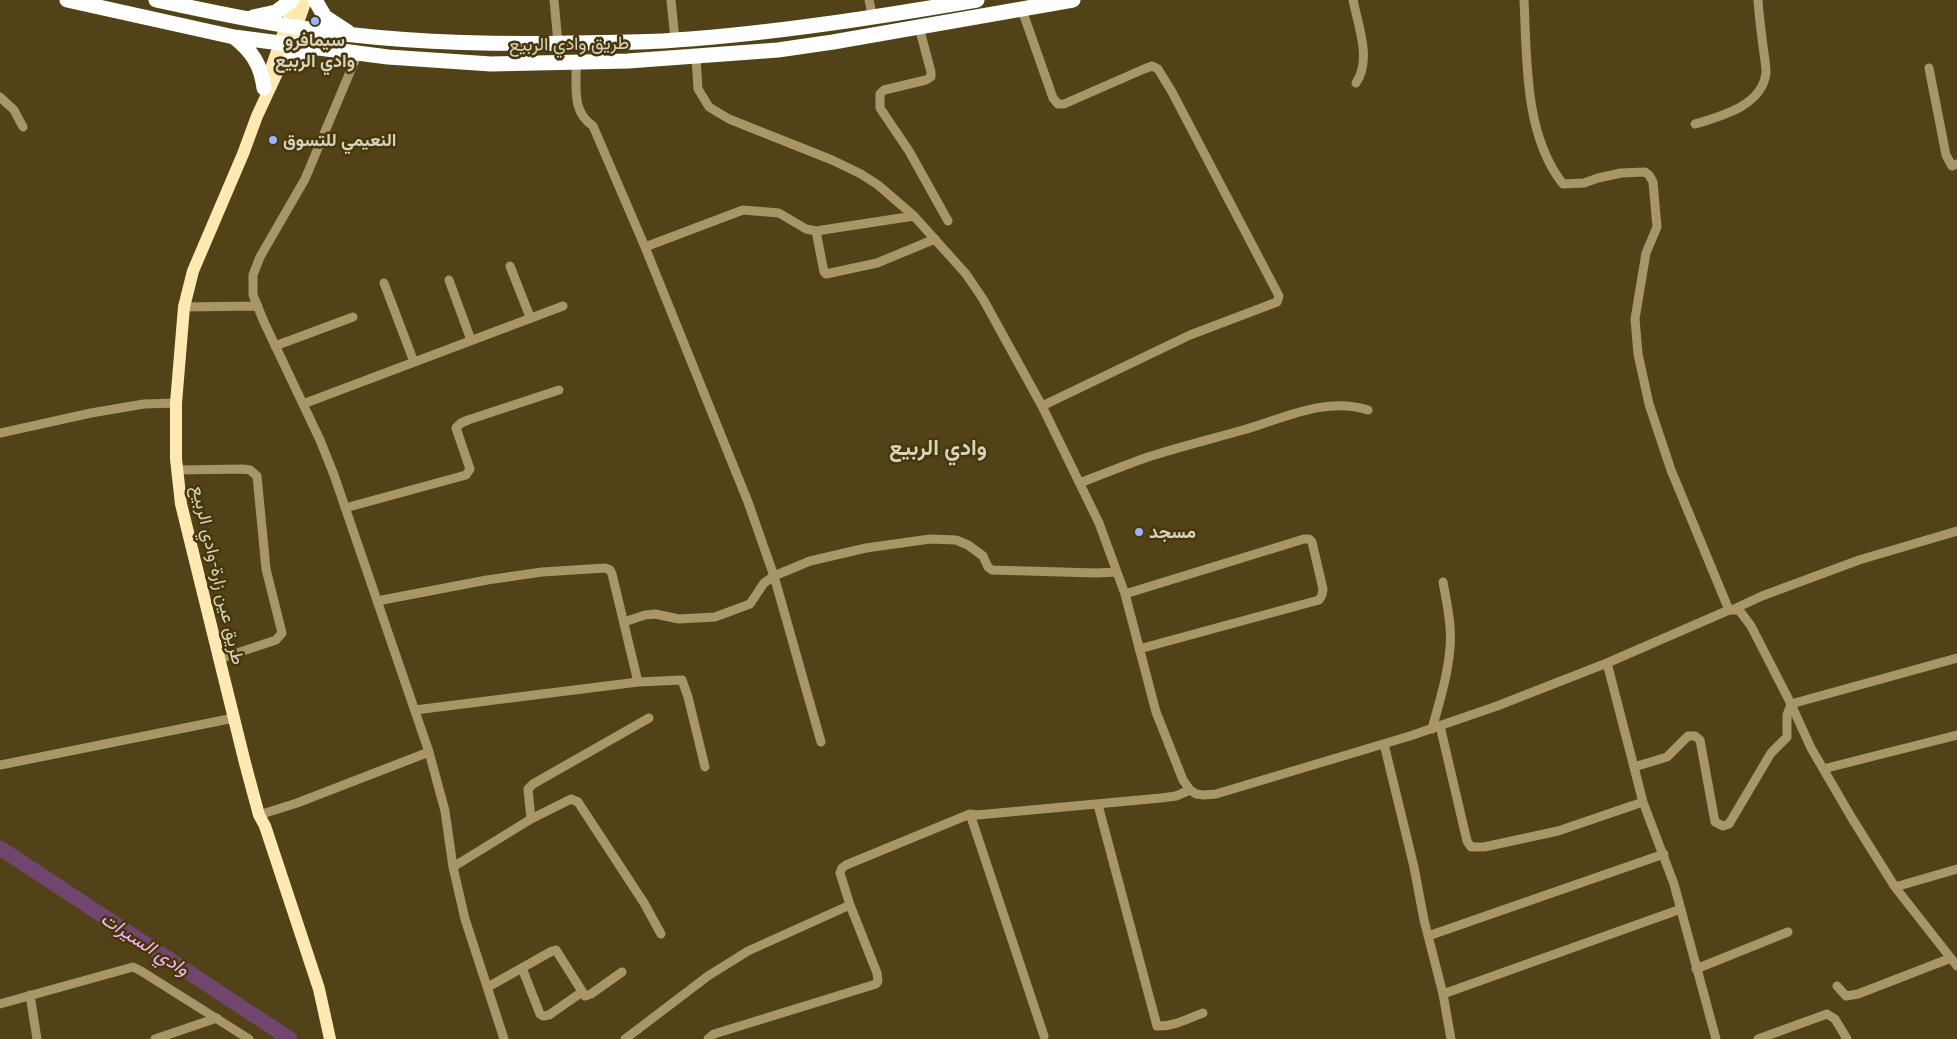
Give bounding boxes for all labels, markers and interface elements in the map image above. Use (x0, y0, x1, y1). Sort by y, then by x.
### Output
marker: سيمافرو وادي الربيع (309, 15, 321, 27)
place label: سيمافرو وادي الربيع (275, 29, 355, 72)
street label: طريق وادي الربيع (509, 32, 629, 56)
place label: النعيمي للتسوق (283, 129, 396, 151)
marker: النعيمي للتسوق (267, 134, 279, 146)
district label: وادي الربيع (889, 435, 987, 461)
street label: طريق عين زارة-وادي الربيع (187, 483, 249, 667)
place label: مسجد (1149, 521, 1196, 543)
marker: مسجد (1133, 526, 1145, 538)
water label: وادي السيرات (97, 907, 193, 981)

